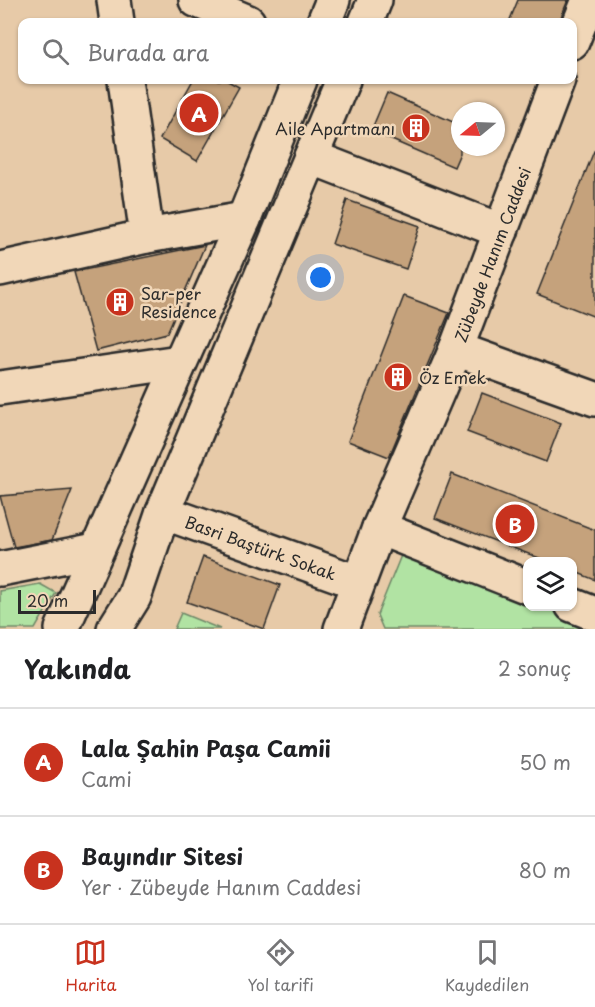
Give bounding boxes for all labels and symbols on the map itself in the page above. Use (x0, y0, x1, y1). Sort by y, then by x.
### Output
pin: A (180, 90, 218, 136)
north arrow (451, 102, 505, 156)
building icon: Aile Apartmanı (400, 112, 432, 144)
place label: Aile Apartmanı (275, 116, 395, 140)
street label: Zübeyde Hanım Caddesi (448, 163, 536, 345)
your location (306, 263, 335, 292)
place label: Sar-per Residence (141, 281, 217, 323)
building icon: Sar-per Residence (104, 286, 136, 318)
building icon: Öz Emek (382, 361, 414, 393)
place label: Öz Emek (419, 365, 487, 389)
pin: B (496, 502, 534, 546)
street label: Basri Baştürk Sokak (182, 509, 340, 586)
scale bar (18, 587, 96, 614)

